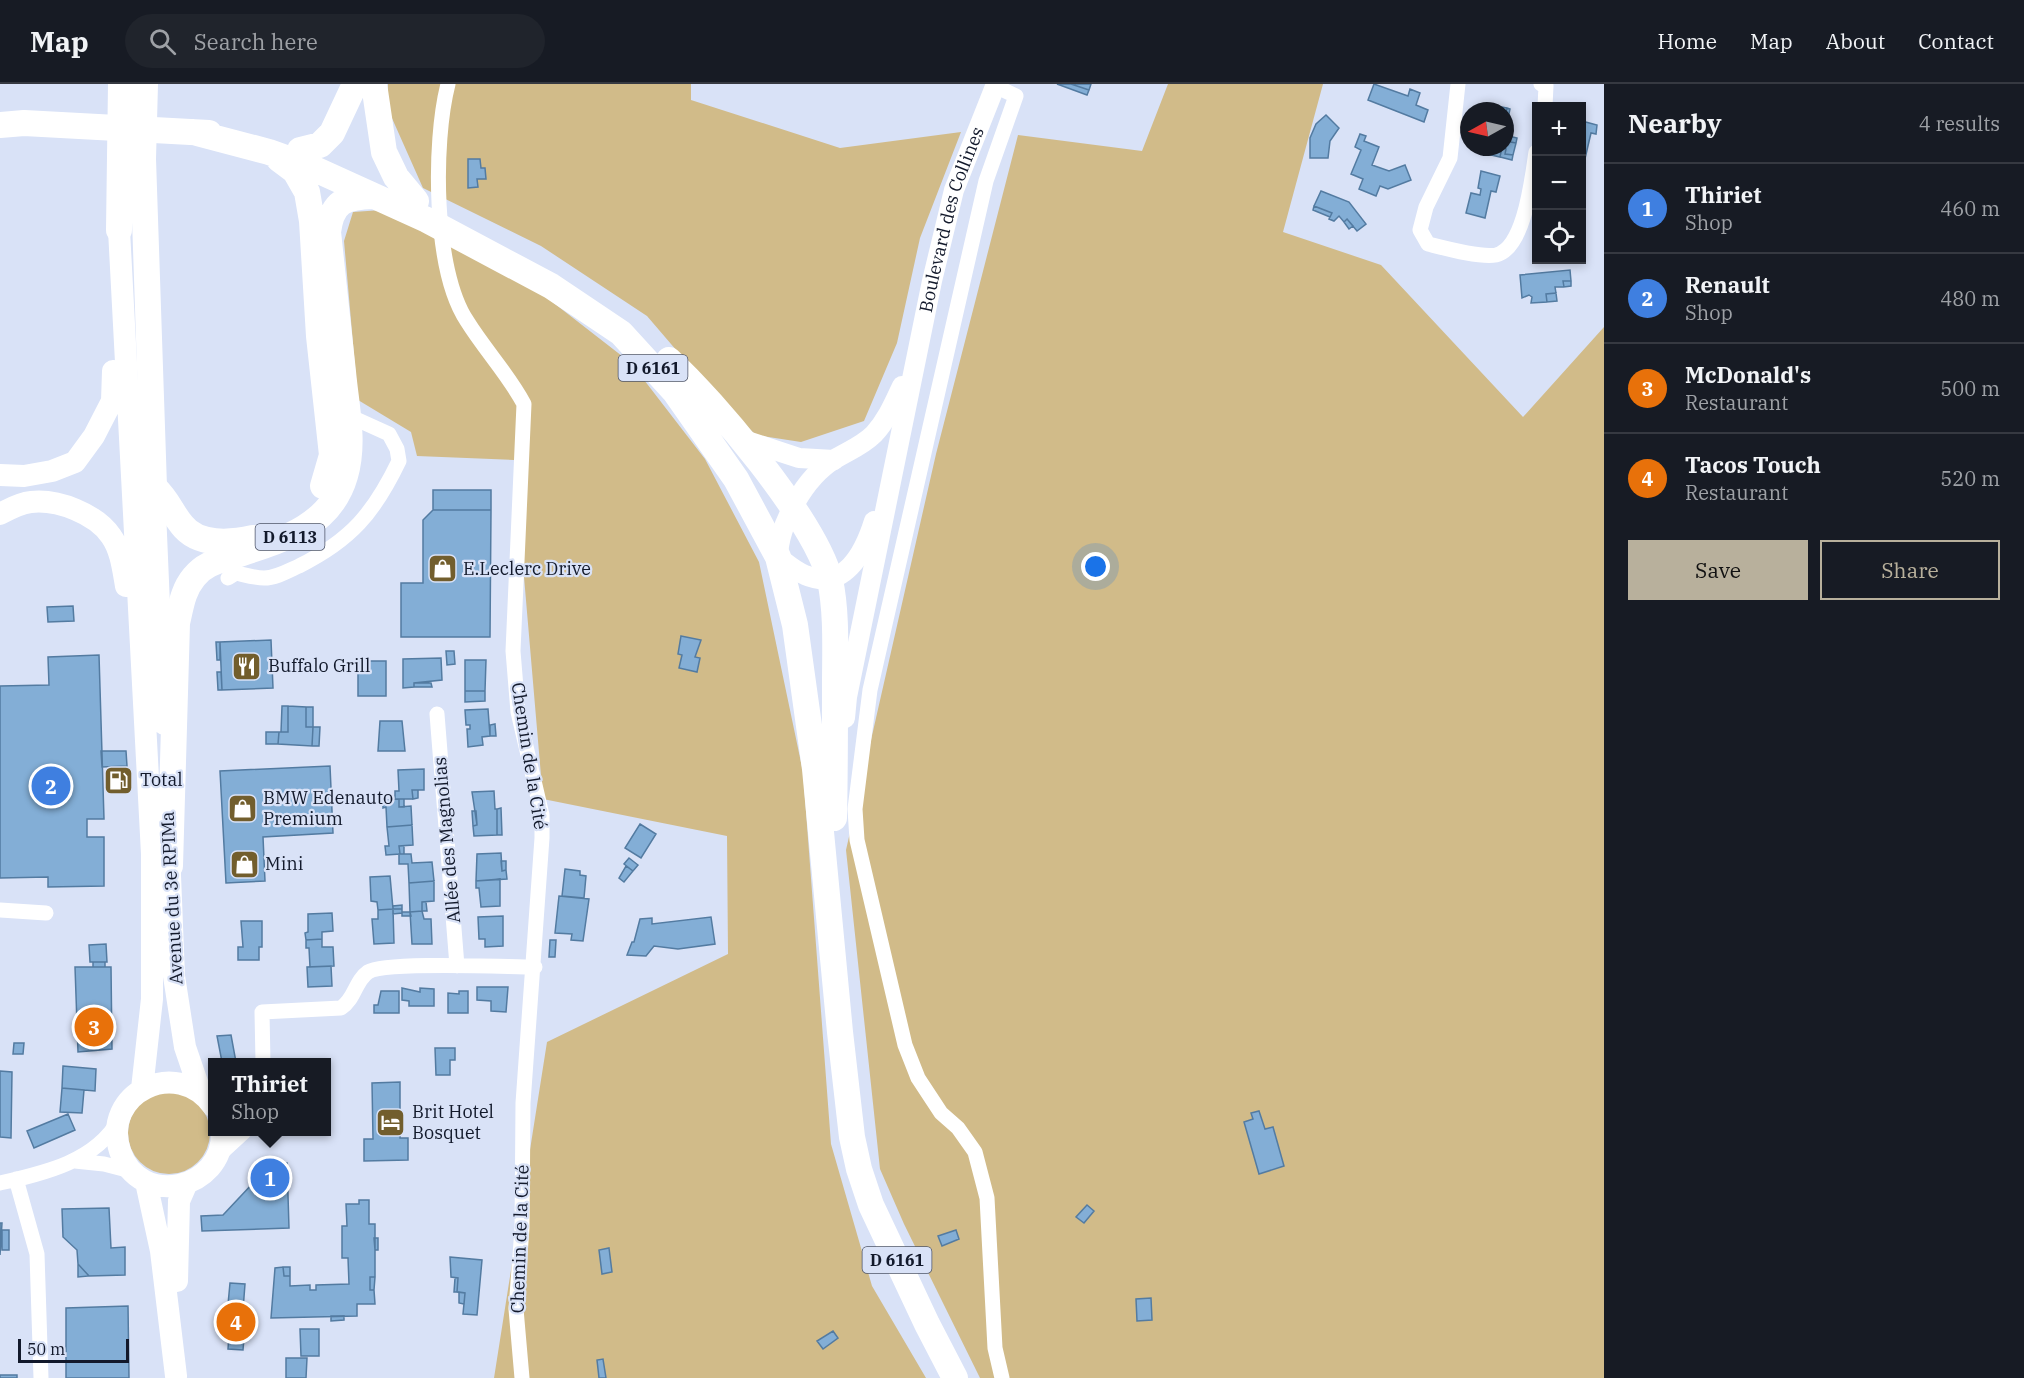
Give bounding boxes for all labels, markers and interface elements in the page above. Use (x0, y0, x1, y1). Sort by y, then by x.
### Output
search box (125, 14, 545, 68)
text: Map (30, 23, 89, 60)
icon: search (146, 25, 179, 58)
text: Search here (194, 27, 318, 56)
text: Home (1657, 27, 1717, 55)
text: Map (1750, 27, 1793, 55)
text: About (1826, 27, 1885, 55)
text: Contact (1918, 27, 1994, 55)
north arrow (1460, 102, 1514, 156)
map controls (1532, 102, 1586, 264)
button: + (1532, 102, 1586, 156)
text: Nearby (1628, 106, 1722, 140)
text: 4 results (1919, 110, 2000, 137)
street label: Boulevard des Collines (914, 123, 989, 314)
button: − (1532, 156, 1586, 210)
text: Thiriet (1685, 180, 1761, 209)
text: 1 (1642, 195, 1654, 222)
text: 460 m (1940, 195, 2000, 222)
text: Shop (1685, 209, 1733, 236)
button: locate (1532, 210, 1586, 264)
text: Renault (1685, 270, 1770, 299)
text: 2 (1642, 285, 1654, 312)
text: 480 m (1940, 285, 2000, 312)
text: Shop (1685, 299, 1733, 326)
road number: D 6161 (618, 355, 688, 381)
text: McDonald's (1685, 360, 1811, 389)
text: 3 (1642, 375, 1654, 402)
text: 500 m (1940, 375, 2000, 402)
text: Restaurant (1685, 389, 1788, 416)
text: Tacos Touch (1685, 450, 1821, 479)
text: 4 (1642, 465, 1654, 492)
text: 520 m (1940, 465, 2000, 492)
text: Restaurant (1685, 479, 1788, 506)
road number: D 6113 (256, 524, 324, 550)
button: Save (1628, 540, 1808, 600)
button: Share (1820, 540, 2000, 600)
your location (1081, 552, 1110, 581)
shop icon: E.Leclerc Drive (426, 553, 458, 585)
place label: E.Leclerc Drive (463, 557, 591, 580)
restaurant icon: Buffalo Grill (231, 650, 263, 682)
place label: Buffalo Grill (268, 654, 370, 677)
street label: Chemin de la Cité (507, 681, 552, 831)
street label: Allée des Magnolias (428, 756, 465, 924)
pin: 2 (32, 764, 70, 808)
fuel station icon: Total (103, 764, 135, 796)
place label: Total (140, 768, 183, 791)
place label: BMW Edenauto Premium (263, 786, 393, 830)
shop icon: BMW Edenauto Premium (226, 792, 258, 824)
street label: Avenue du 3e RPIMa (155, 811, 188, 985)
shop icon: Mini (228, 848, 260, 880)
place label: Mini (265, 852, 304, 875)
pin: 3 (74, 1004, 113, 1050)
popup (208, 1058, 331, 1136)
text: Thiriet (231, 1069, 308, 1098)
text: Shop (231, 1098, 279, 1125)
place label: Brit Hotel Bosquet (412, 1100, 494, 1144)
hotel icon: Brit Hotel Bosquet (375, 1106, 407, 1138)
pin: 1 (250, 1156, 290, 1200)
street label: Chemin de la Cité (505, 1164, 534, 1314)
road number: D 6161 (862, 1247, 932, 1273)
pin: 4 (216, 1300, 256, 1344)
scale bar (18, 1336, 129, 1364)
text: 50 m (27, 1339, 65, 1359)

